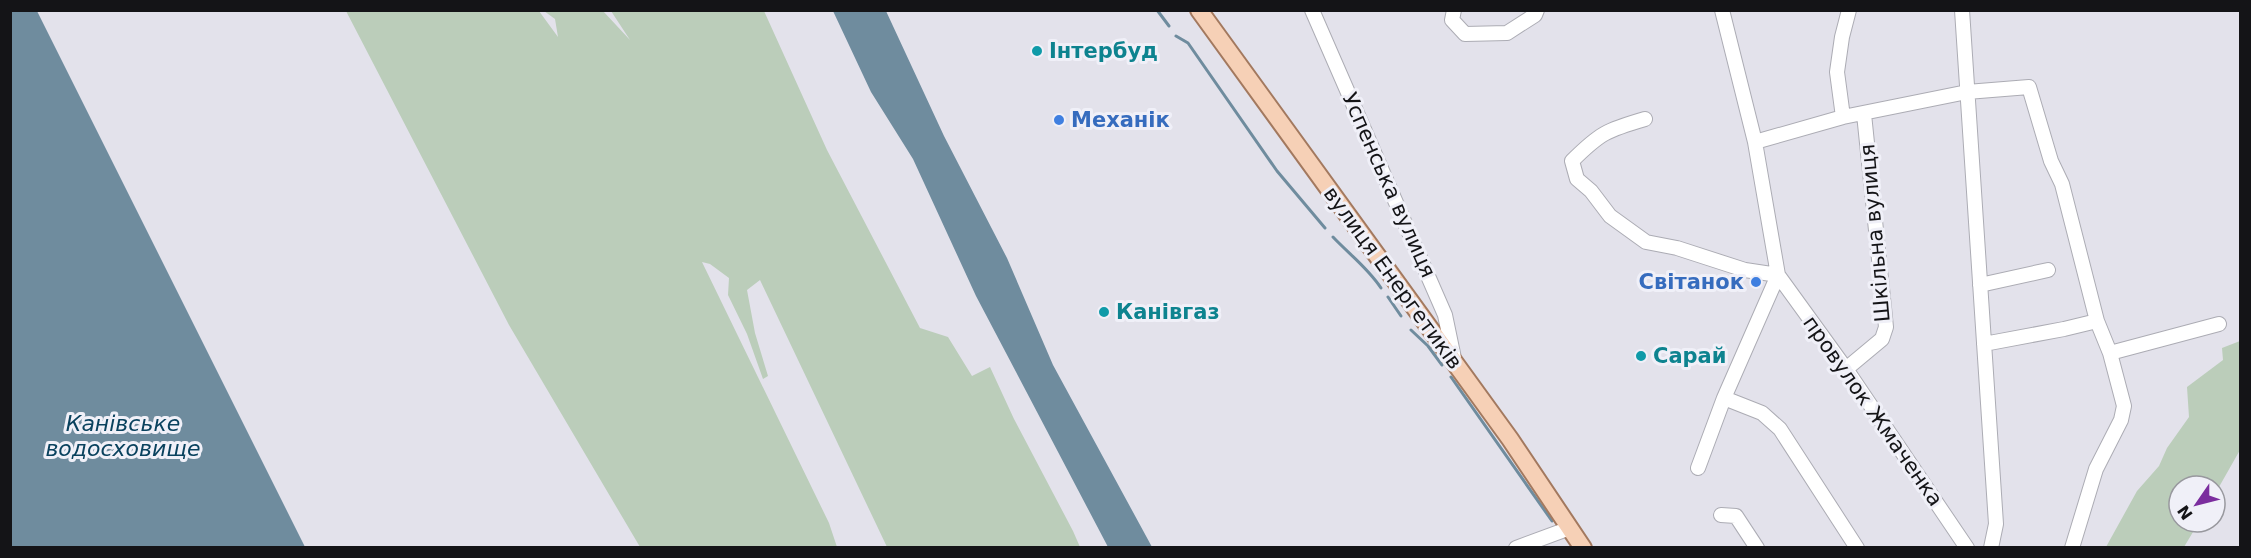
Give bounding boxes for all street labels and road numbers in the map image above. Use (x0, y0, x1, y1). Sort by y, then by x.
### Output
street label: Успенська вулиця (1337, 89, 1441, 281)
street label: Шкільна вулиця (1855, 143, 1895, 323)
street label: вулиця Енергетиків (1319, 182, 1467, 374)
street label: провулок Жмаченка (1798, 311, 1948, 511)

